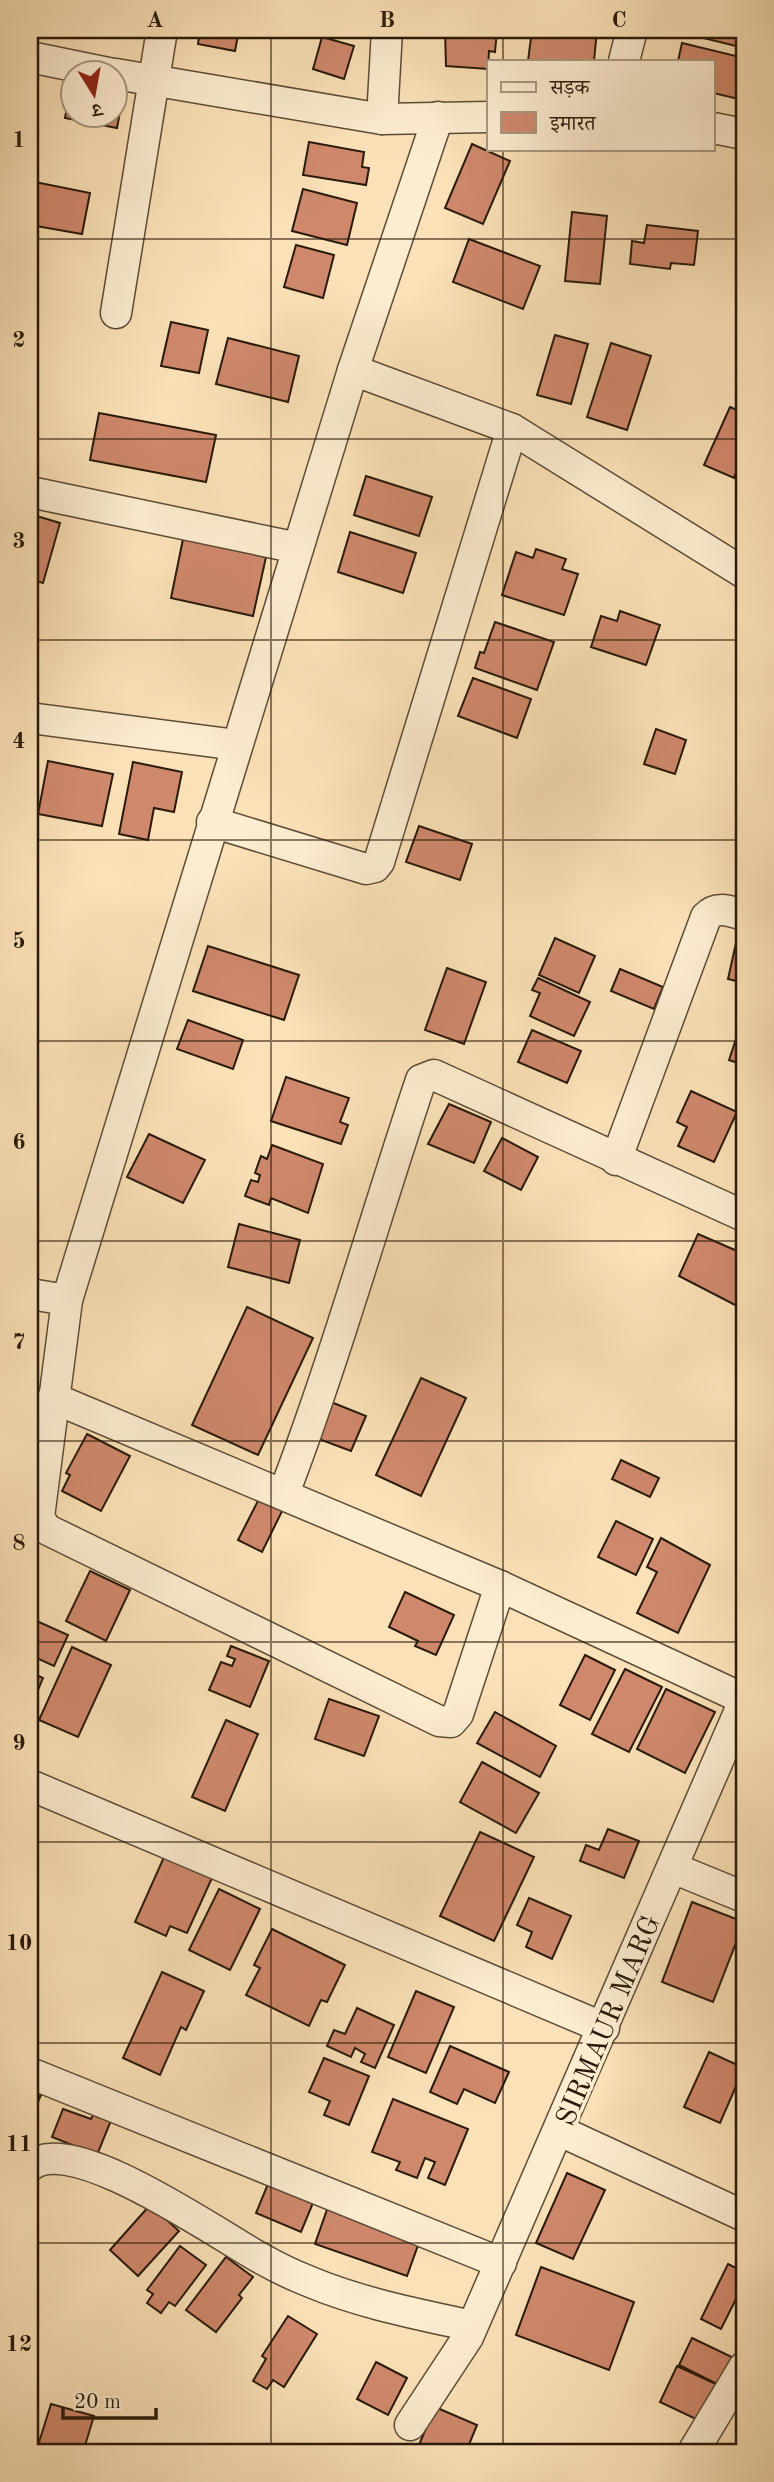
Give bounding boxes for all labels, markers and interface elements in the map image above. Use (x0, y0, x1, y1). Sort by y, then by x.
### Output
text: A (146, 9, 164, 32)
text: B (379, 9, 395, 32)
text: C (611, 9, 627, 32)
north arrow (60, 60, 130, 130)
legend (487, 60, 714, 150)
text: सड़क (549, 78, 590, 99)
text: उ (89, 98, 105, 119)
text: इमारत (549, 114, 597, 135)
text: 1 (12, 129, 26, 152)
text: 2 (12, 329, 26, 352)
text: 3 (12, 530, 26, 553)
text: 4 (12, 730, 26, 753)
text: 5 (12, 930, 26, 953)
text: 6 (12, 1131, 26, 1154)
text: 7 (12, 1331, 26, 1354)
text: 8 (12, 1532, 26, 1555)
text: 9 (12, 1732, 26, 1755)
street label: SIRMAUR MARG (553, 1912, 667, 2131)
text: 10 (6, 1932, 32, 1955)
text: 11 (6, 2133, 32, 2156)
text: 12 (6, 2333, 32, 2356)
scale bar (63, 2377, 156, 2421)
text: 20 m (74, 2392, 121, 2413)

